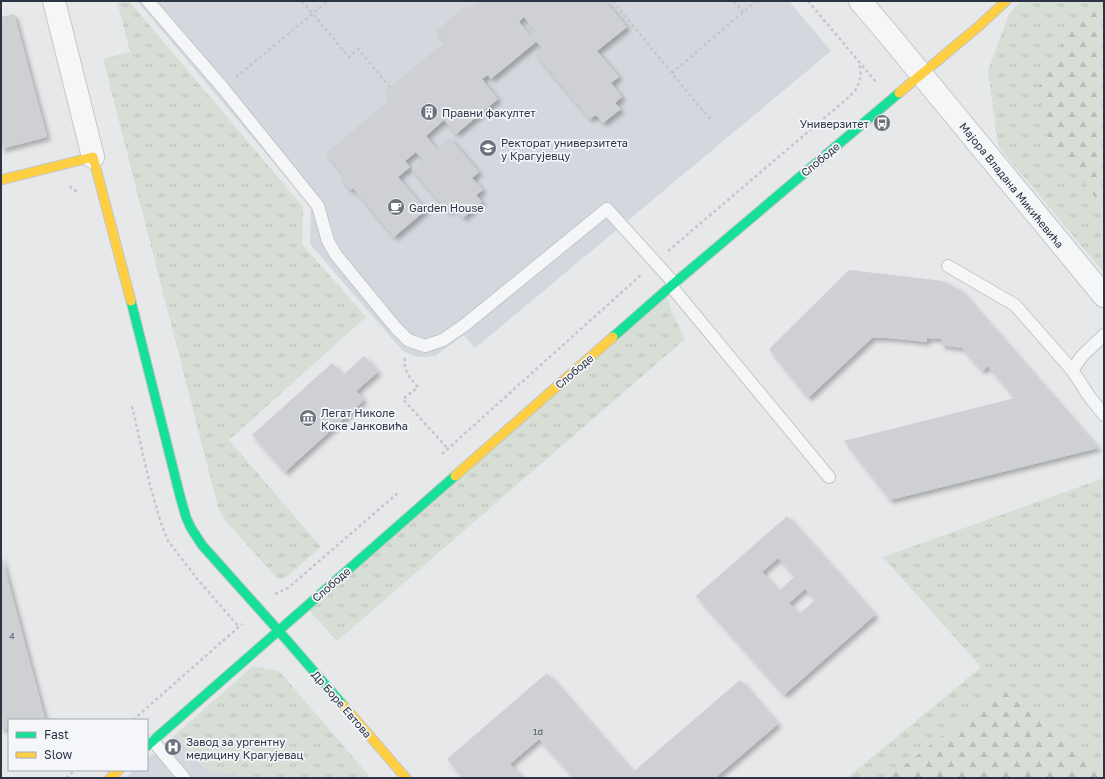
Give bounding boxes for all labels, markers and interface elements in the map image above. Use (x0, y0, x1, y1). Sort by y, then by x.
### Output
building icon: Правни факултет (419, 102, 439, 122)
place label: Правни факултет (442, 106, 536, 119)
bus stop icon: Универзитет (872, 113, 892, 133)
place label: Универзитет (800, 117, 870, 130)
street label: Мајора Владана Микићевића (957, 120, 1067, 250)
place label: Ректорат универзитета у Крагујевцу (501, 136, 628, 162)
school or university icon: Ректорат универзитета у Крагујевцу (478, 138, 498, 158)
street label: Слободе (798, 139, 842, 179)
cafe icon: Garden House (386, 197, 406, 217)
place label: Garden House (409, 201, 484, 214)
street label: Слободе (552, 351, 596, 391)
place label: Легат Николе Коке Јанковића (321, 406, 408, 432)
museum icon: Легат Николе Коке Јанковића (298, 408, 318, 428)
street label: Слободе (309, 564, 353, 604)
house number: 4 (9, 630, 15, 641)
street label: Др Боре Евтова (309, 668, 375, 740)
legend (8, 719, 148, 771)
house number: 1d (533, 726, 543, 737)
text: Fast (44, 727, 69, 742)
place label: Завод за ургентну медицину Крагујевац (186, 735, 304, 761)
hospital icon: Завод за ургентну медицину Крагујевац (163, 737, 183, 757)
text: Slow (44, 747, 72, 762)

